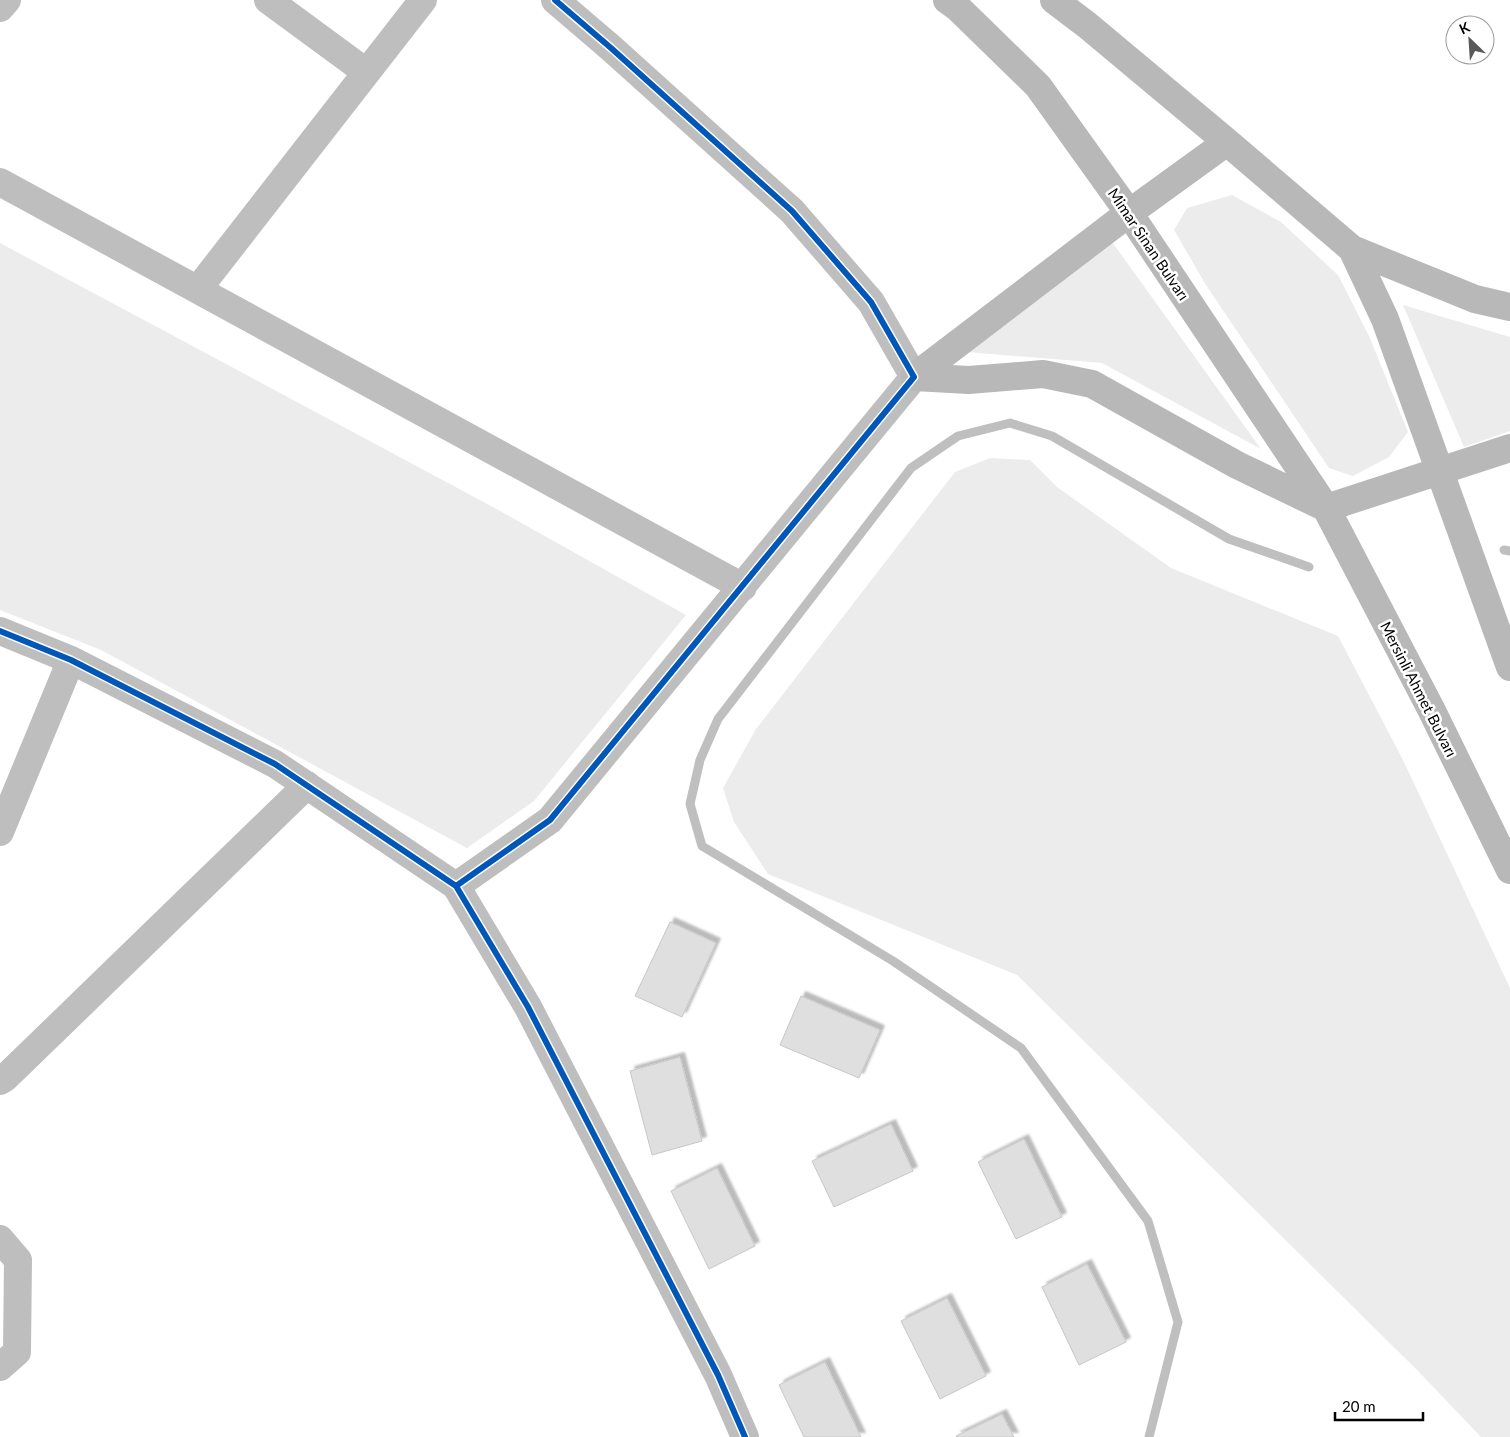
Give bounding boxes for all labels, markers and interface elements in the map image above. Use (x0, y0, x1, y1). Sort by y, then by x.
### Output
north arrow (1445, 15, 1495, 65)
text: K (1456, 18, 1473, 37)
street label: Mimar Sinan Bulvarı (1105, 184, 1193, 304)
street label: Mersinli Ahmet Bulvarı (1377, 618, 1461, 760)
scale bar (1335, 1390, 1422, 1422)
text: 20 m (1342, 1397, 1376, 1415)

